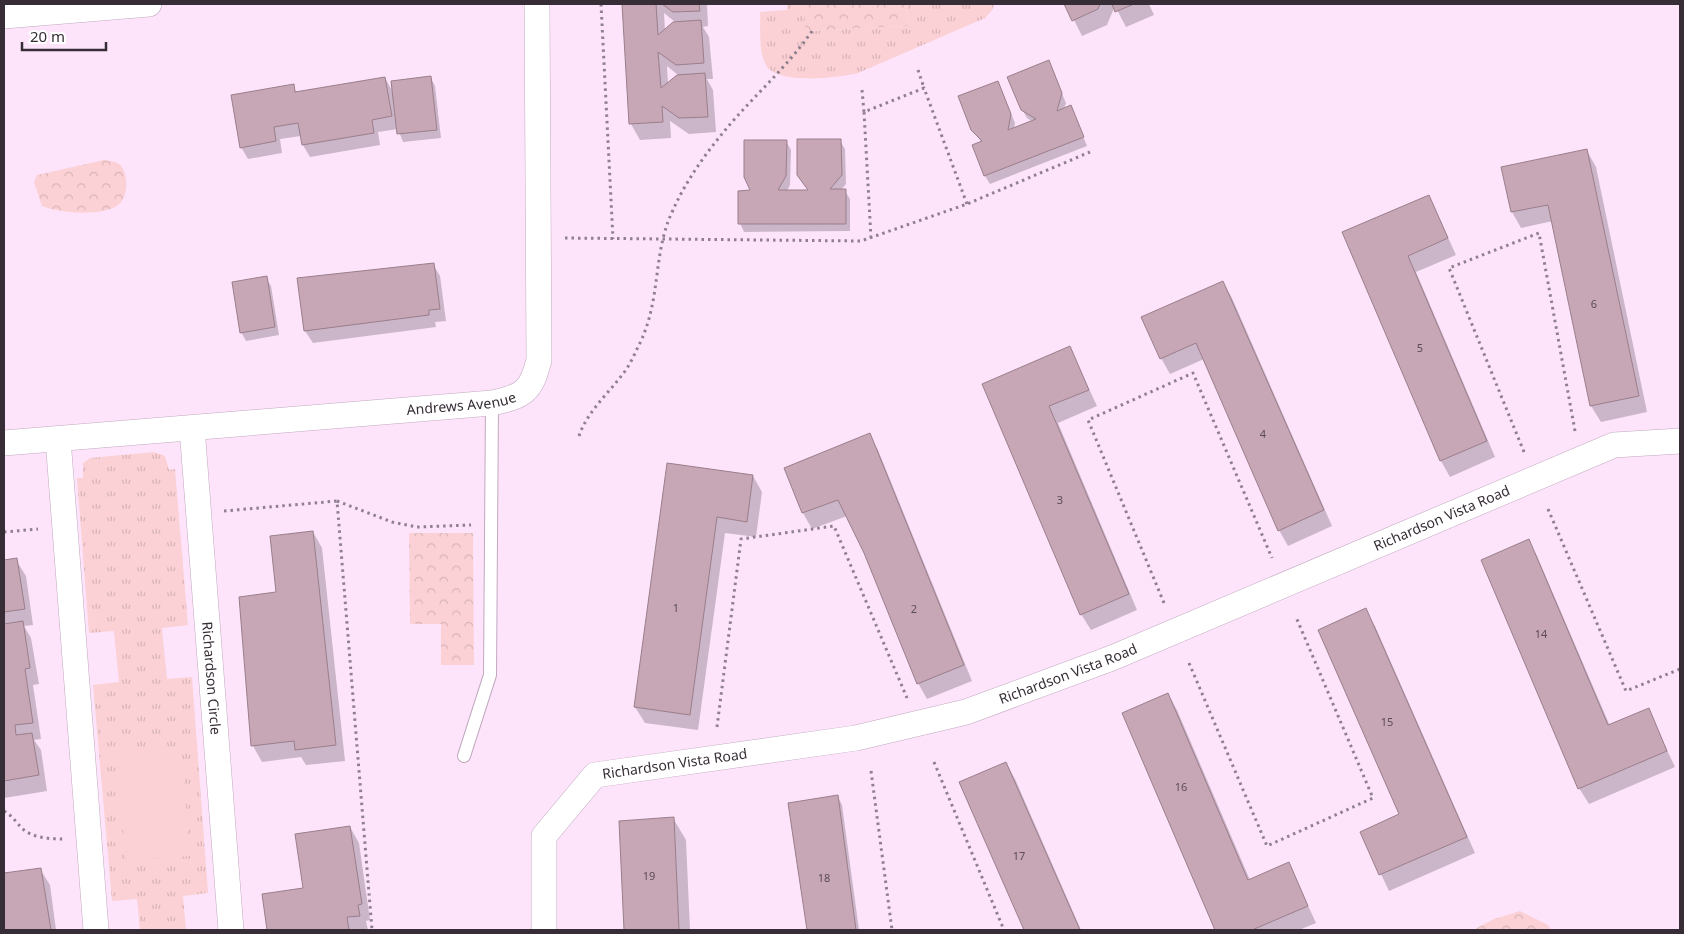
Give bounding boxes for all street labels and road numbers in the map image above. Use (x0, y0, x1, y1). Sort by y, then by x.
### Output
street label: Andrews Avenue (406, 387, 519, 419)
street label: Richardson Vista Road (1371, 480, 1513, 555)
street label: Richardson Circle (198, 621, 226, 736)
street label: Richardson Vista Road (996, 639, 1140, 708)
street label: Richardson Vista Road (601, 744, 748, 783)

